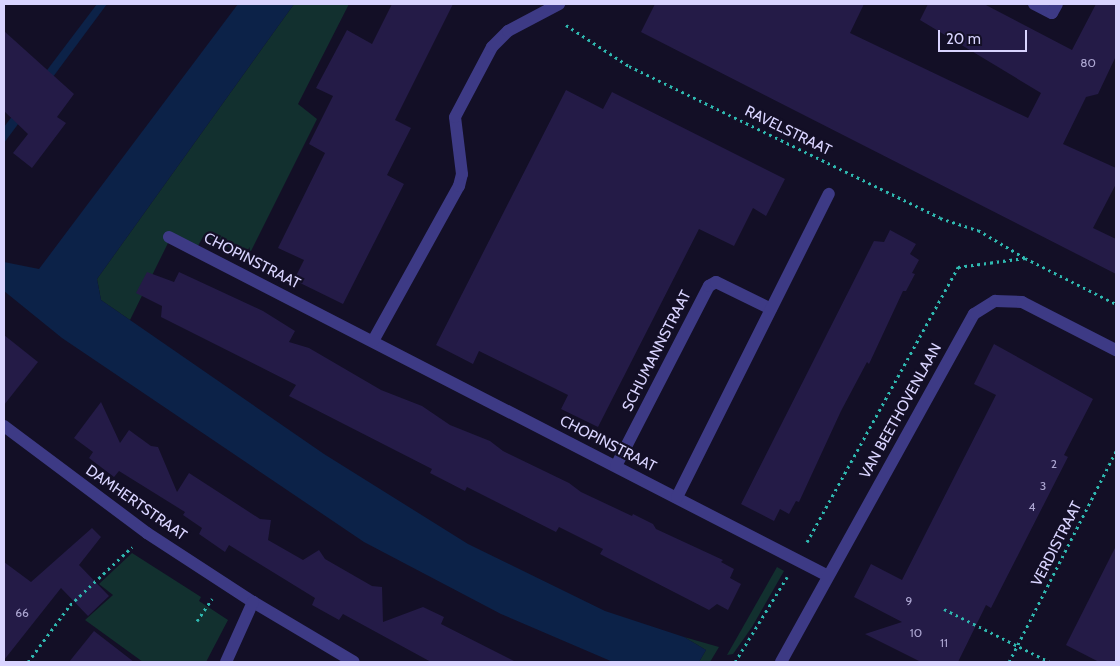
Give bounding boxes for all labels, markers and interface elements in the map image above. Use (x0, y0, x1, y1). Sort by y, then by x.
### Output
scale bar (940, 20, 1029, 52)
text: 20 m (946, 30, 981, 48)
house number: 80 (1080, 56, 1096, 70)
street label: RAVELSTRAAT (742, 102, 834, 160)
street label: CHOPINSTRAAT (201, 229, 303, 293)
street label: SCHUMANNSTRAAT (619, 288, 695, 414)
street label: VAN BEETHOVENLAAN (856, 340, 946, 482)
street label: CHOPINSTRAAT (557, 412, 659, 476)
house number: 2 (1051, 457, 1057, 471)
street label: DAMHERTSTRAAT (82, 461, 190, 545)
house number: 3 (1040, 479, 1046, 493)
street label: VERDISTRAAT (1028, 499, 1086, 589)
house number: 4 (1029, 500, 1035, 514)
house number: 9 (906, 594, 912, 608)
house number: 66 (15, 606, 29, 620)
house number: 10 (910, 626, 922, 640)
house number: 11 (940, 636, 948, 650)

